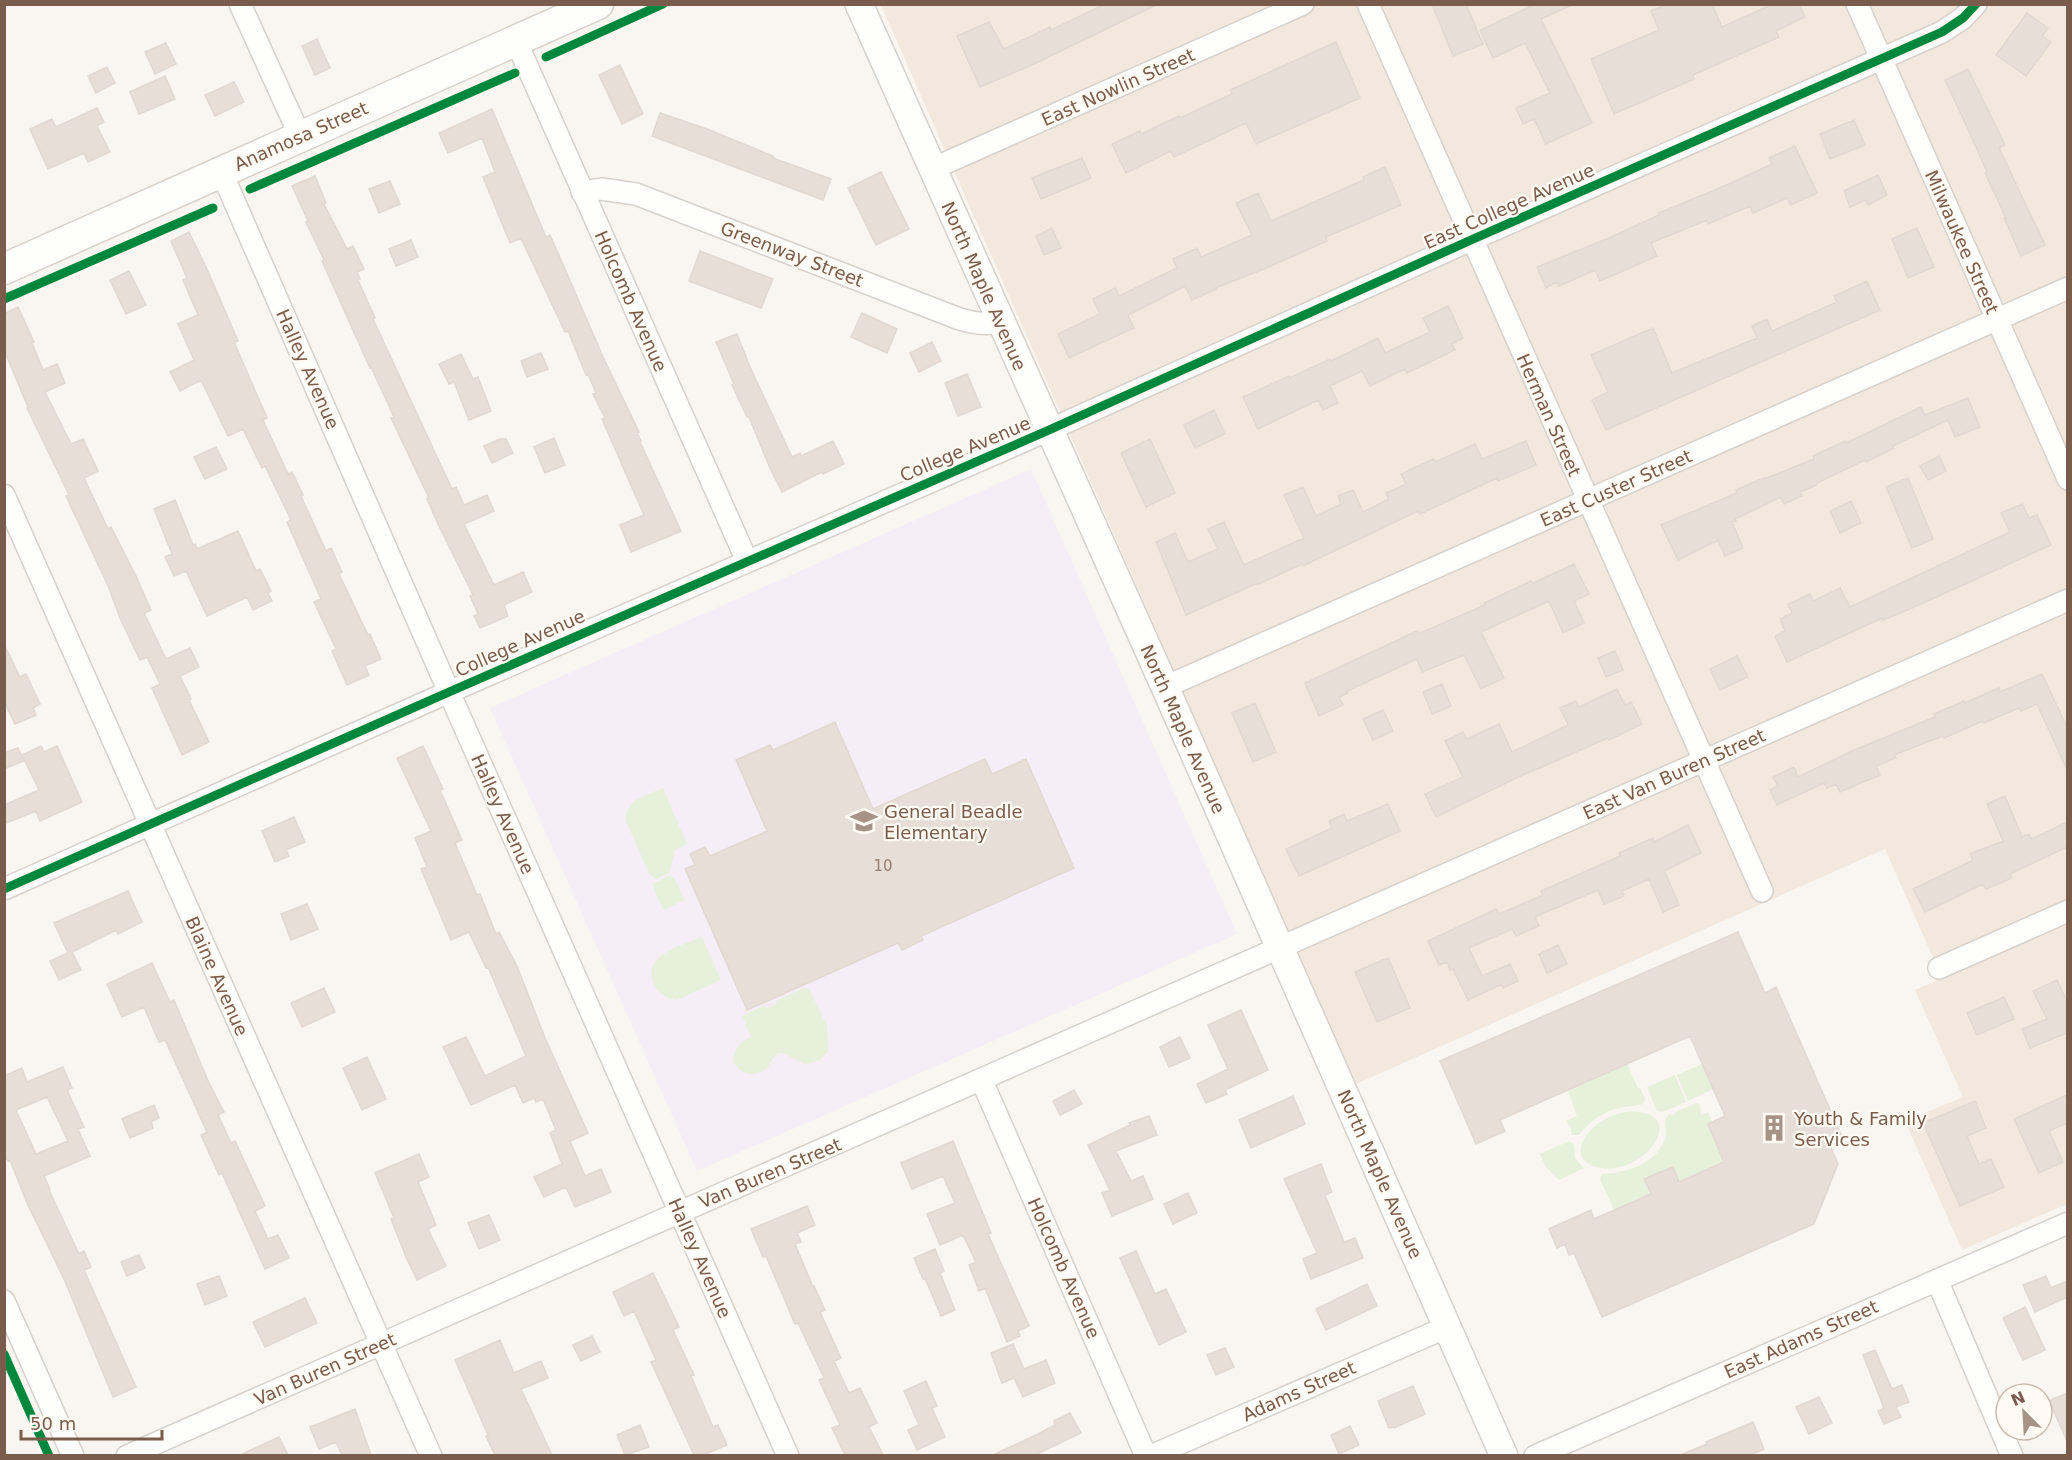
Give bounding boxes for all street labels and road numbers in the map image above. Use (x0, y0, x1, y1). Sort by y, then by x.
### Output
street label: East Nowlin Street (1038, 44, 1198, 130)
street label: Anamosa Street (231, 97, 371, 175)
street label: East College Avenue (1421, 159, 1597, 253)
street label: Milwaukee Street (1921, 167, 2003, 317)
street label: North Maple Avenue (937, 198, 1031, 374)
street label: Greenway Street (718, 217, 866, 291)
street label: Holcomb Avenue (590, 227, 672, 375)
street label: Halley Avenue (272, 306, 344, 432)
street label: Herman Street (1513, 350, 1585, 480)
street label: College Avenue (897, 412, 1033, 486)
street label: East Custer Street (1537, 445, 1695, 531)
street label: College Avenue (452, 605, 588, 681)
street label: North Maple Avenue (1136, 641, 1230, 817)
street label: East Van Buren Street (1580, 724, 1768, 824)
street label: Halley Avenue (467, 751, 539, 877)
street label: Blaine Avenue (181, 913, 253, 1039)
street label: North Maple Avenue (1333, 1086, 1427, 1262)
street label: Van Buren Street (696, 1133, 844, 1213)
street label: Holcomb Avenue (1023, 1194, 1105, 1342)
street label: Halley Avenue (664, 1195, 736, 1321)
street label: East Adams Street (1721, 1296, 1881, 1382)
street label: Van Buren Street (251, 1328, 399, 1410)
street label: Adams Street (1239, 1357, 1359, 1425)

